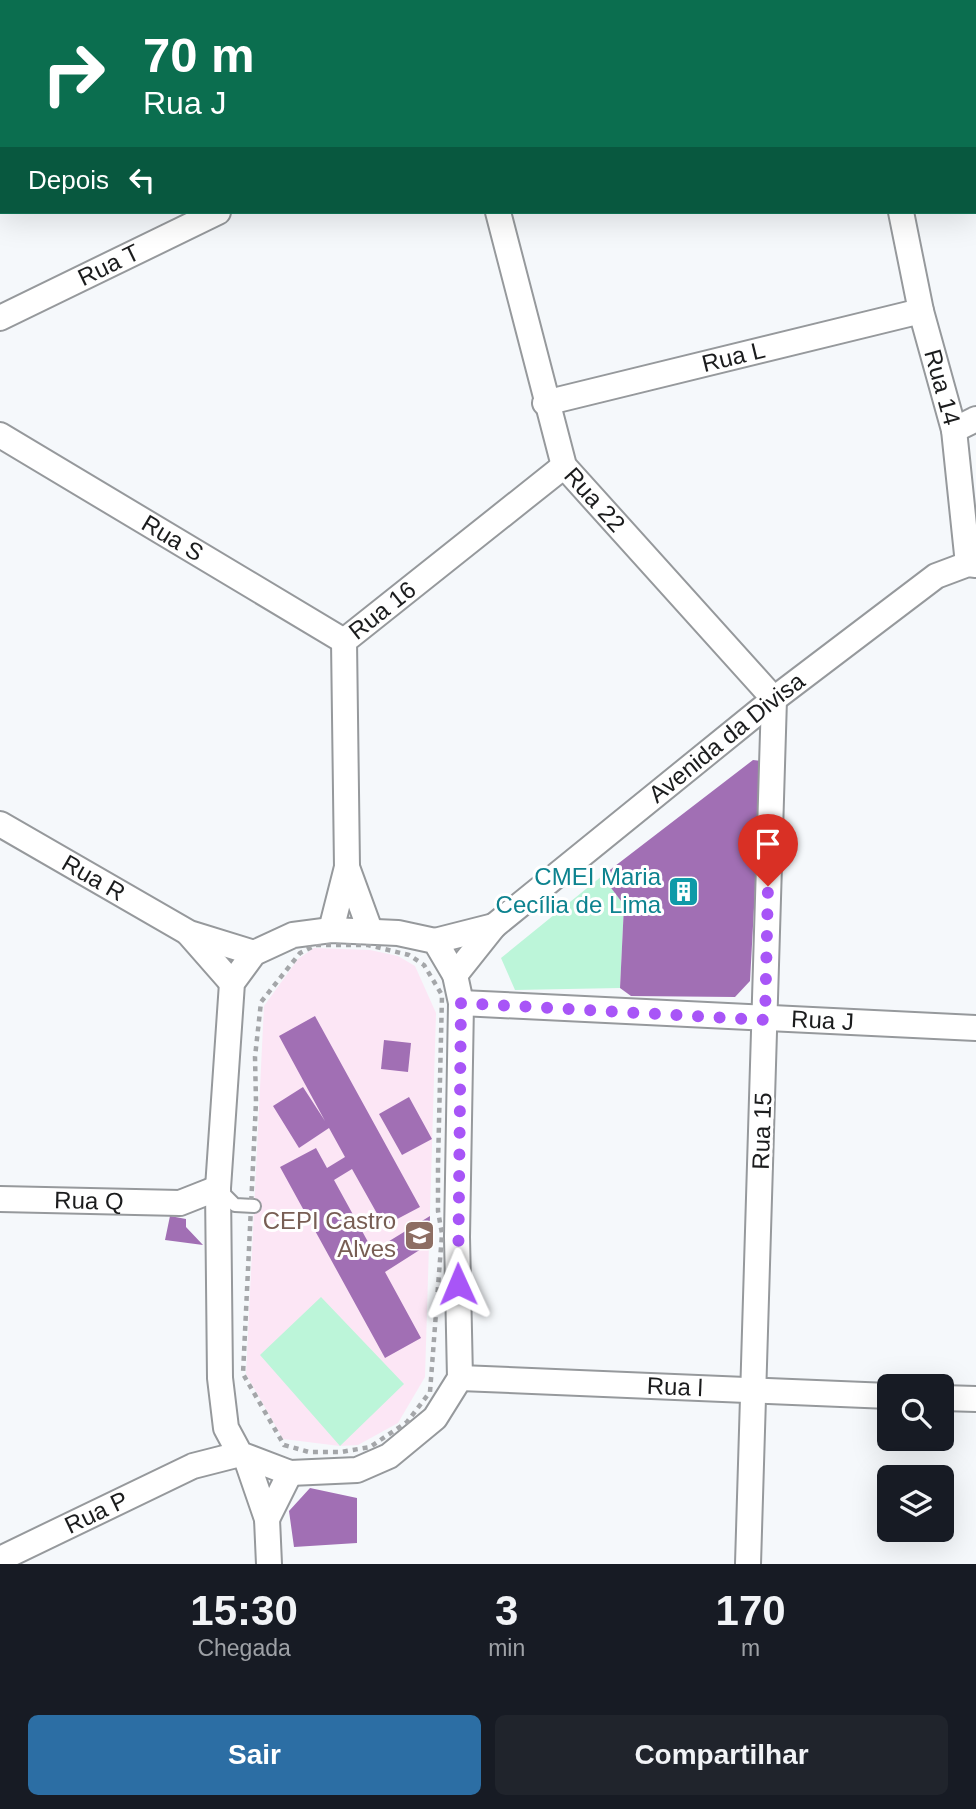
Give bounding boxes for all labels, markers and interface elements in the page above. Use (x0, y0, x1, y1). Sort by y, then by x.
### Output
icon: right (28, 28, 119, 119)
text: 70 m (143, 28, 255, 82)
text: Rua J (143, 85, 227, 121)
icon: left (123, 161, 161, 199)
text: Depois (28, 165, 109, 195)
street label: Rua T (73, 238, 144, 291)
street label: Rua L (699, 336, 768, 377)
street label: Rua 14 (919, 346, 966, 428)
street label: Rua 22 (559, 462, 631, 537)
street label: Rua S (137, 509, 208, 567)
street label: Rua 16 (343, 575, 421, 645)
street label: Avenida da Divisa (643, 666, 810, 808)
pin (738, 814, 798, 886)
icon: arrive (749, 825, 787, 863)
street label: Rua R (58, 849, 130, 906)
place label: CMEI Maria Cecília de Lima (496, 863, 662, 918)
building icon: CMEI Maria Cecília de Lima (667, 874, 701, 908)
street label: Rua J (791, 1005, 855, 1035)
street label: Rua 15 (747, 1092, 776, 1170)
street label: Rua Q (54, 1186, 124, 1215)
place label: CEPI Castro Alves (263, 1207, 396, 1262)
school or university icon: CEPI Castro Alves (402, 1218, 436, 1252)
position arrow (421, 1247, 495, 1321)
street label: Rua l (646, 1372, 703, 1401)
map controls (877, 1374, 954, 1542)
button: search (877, 1374, 954, 1451)
button: layers (877, 1465, 954, 1542)
street label: Rua P (60, 1485, 132, 1539)
text: 15:30 (190, 1587, 298, 1634)
text: 3 (495, 1587, 518, 1634)
text: 170 (716, 1587, 786, 1634)
text: Chegada (197, 1635, 291, 1661)
text: min (488, 1635, 525, 1661)
text: m (741, 1635, 760, 1661)
button: Sair (28, 1715, 481, 1795)
button: Compartilhar (495, 1715, 948, 1795)

